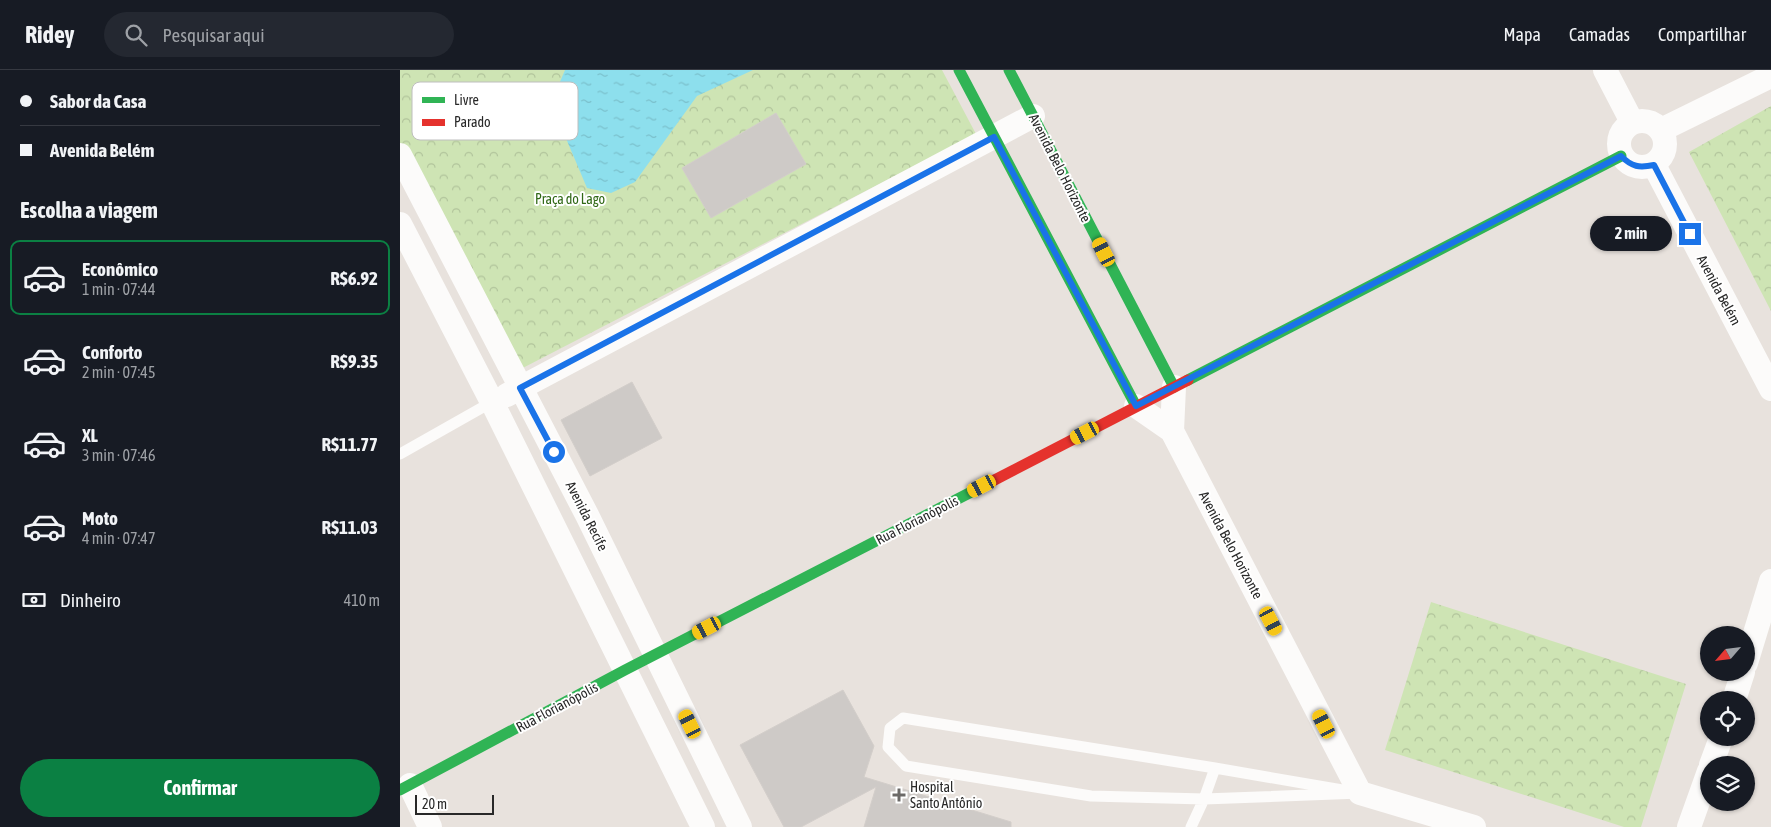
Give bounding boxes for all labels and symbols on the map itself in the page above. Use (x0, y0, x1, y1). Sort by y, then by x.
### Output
legend (412, 82, 578, 140)
text: Livre (454, 92, 479, 108)
street label: Avenida Belo Horizonte (1026, 111, 1094, 225)
text: Parado (454, 114, 491, 130)
park label: Praça do Lago (535, 191, 605, 207)
callout: 2 min (1590, 216, 1672, 252)
route end (1679, 223, 1701, 245)
car (1090, 235, 1117, 269)
street label: Avenida Belém (1694, 252, 1744, 328)
car (1068, 420, 1101, 446)
route start (543, 441, 565, 463)
car (965, 473, 998, 499)
street label: Avenida Recife (563, 479, 611, 553)
street label: Avenida Belo Horizonte (1196, 488, 1266, 602)
street label: Rua Florianópolis (873, 492, 961, 548)
car (1257, 604, 1284, 638)
car (690, 615, 723, 641)
north arrow (1700, 626, 1755, 681)
street label: Rua Florianópolis (513, 679, 601, 735)
car (676, 707, 703, 741)
car (1310, 707, 1337, 741)
place label: Hospital Santo Antônio (910, 779, 982, 811)
marker: Hospital Santo Antônio (892, 788, 906, 802)
scale bar (415, 792, 494, 815)

